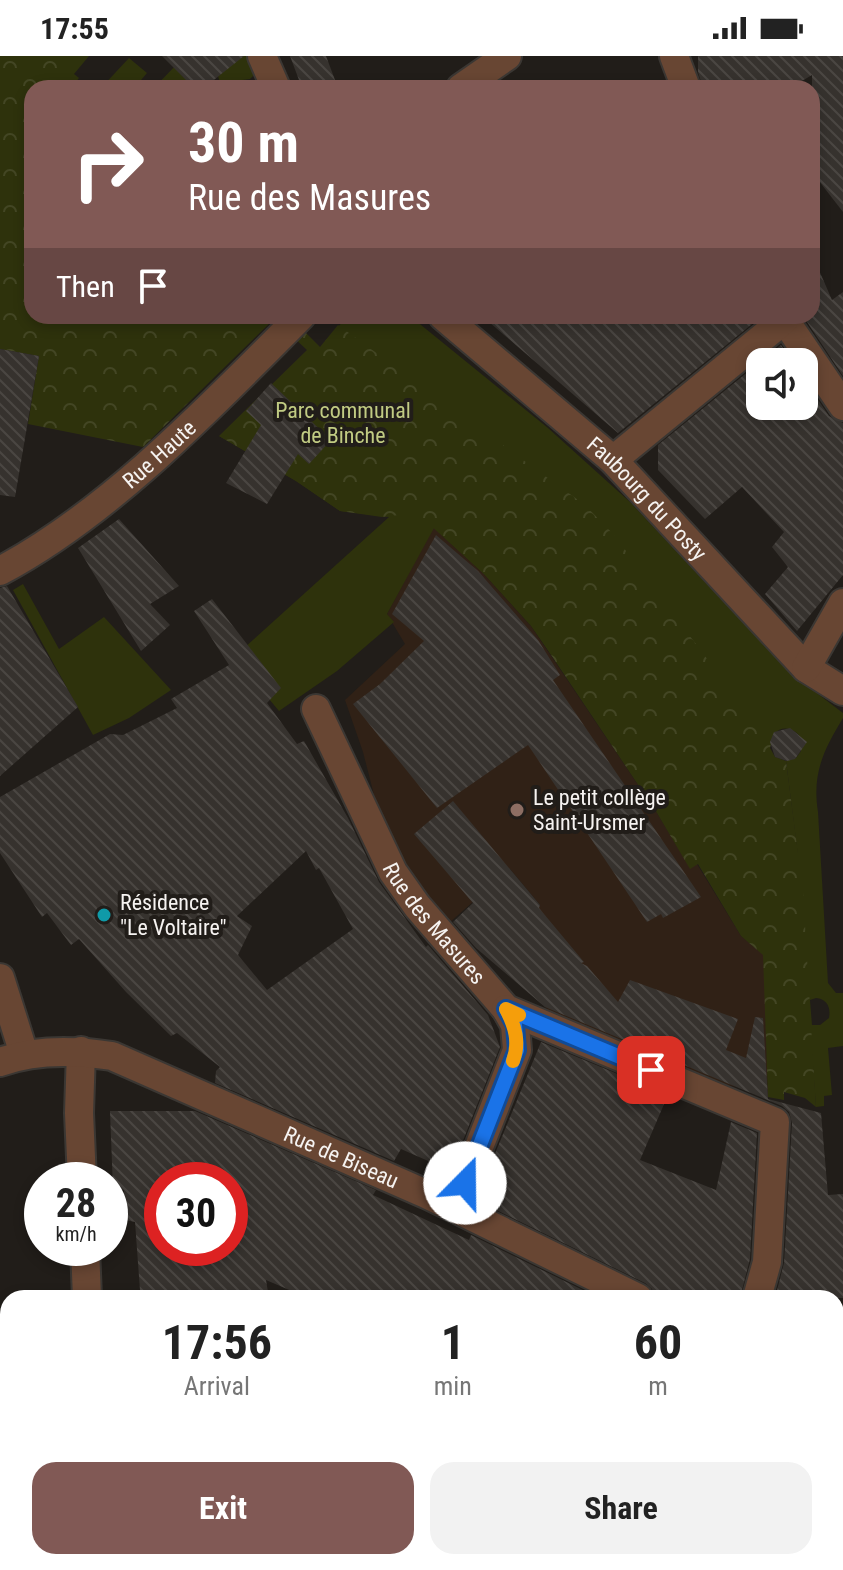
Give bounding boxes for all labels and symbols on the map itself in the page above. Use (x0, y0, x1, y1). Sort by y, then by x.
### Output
park label: Parc communal de Binche (275, 398, 411, 448)
street label: Rue Haute (118, 415, 201, 493)
street label: Faubourg du Posty (582, 431, 712, 565)
place label: Le petit collège Saint-Ursmer (533, 785, 666, 835)
marker: Le petit collège Saint-Ursmer (508, 801, 526, 819)
street label: Rue des Masures (378, 859, 491, 989)
place label: Résidence "Le Voltaire" (120, 890, 227, 940)
marker: Résidence "Le Voltaire" (95, 906, 113, 924)
pin (617, 1036, 685, 1104)
street label: Rue de Biseau (280, 1121, 403, 1193)
position arrow (423, 1141, 507, 1225)
speed limit sign: 30 (144, 1162, 248, 1266)

